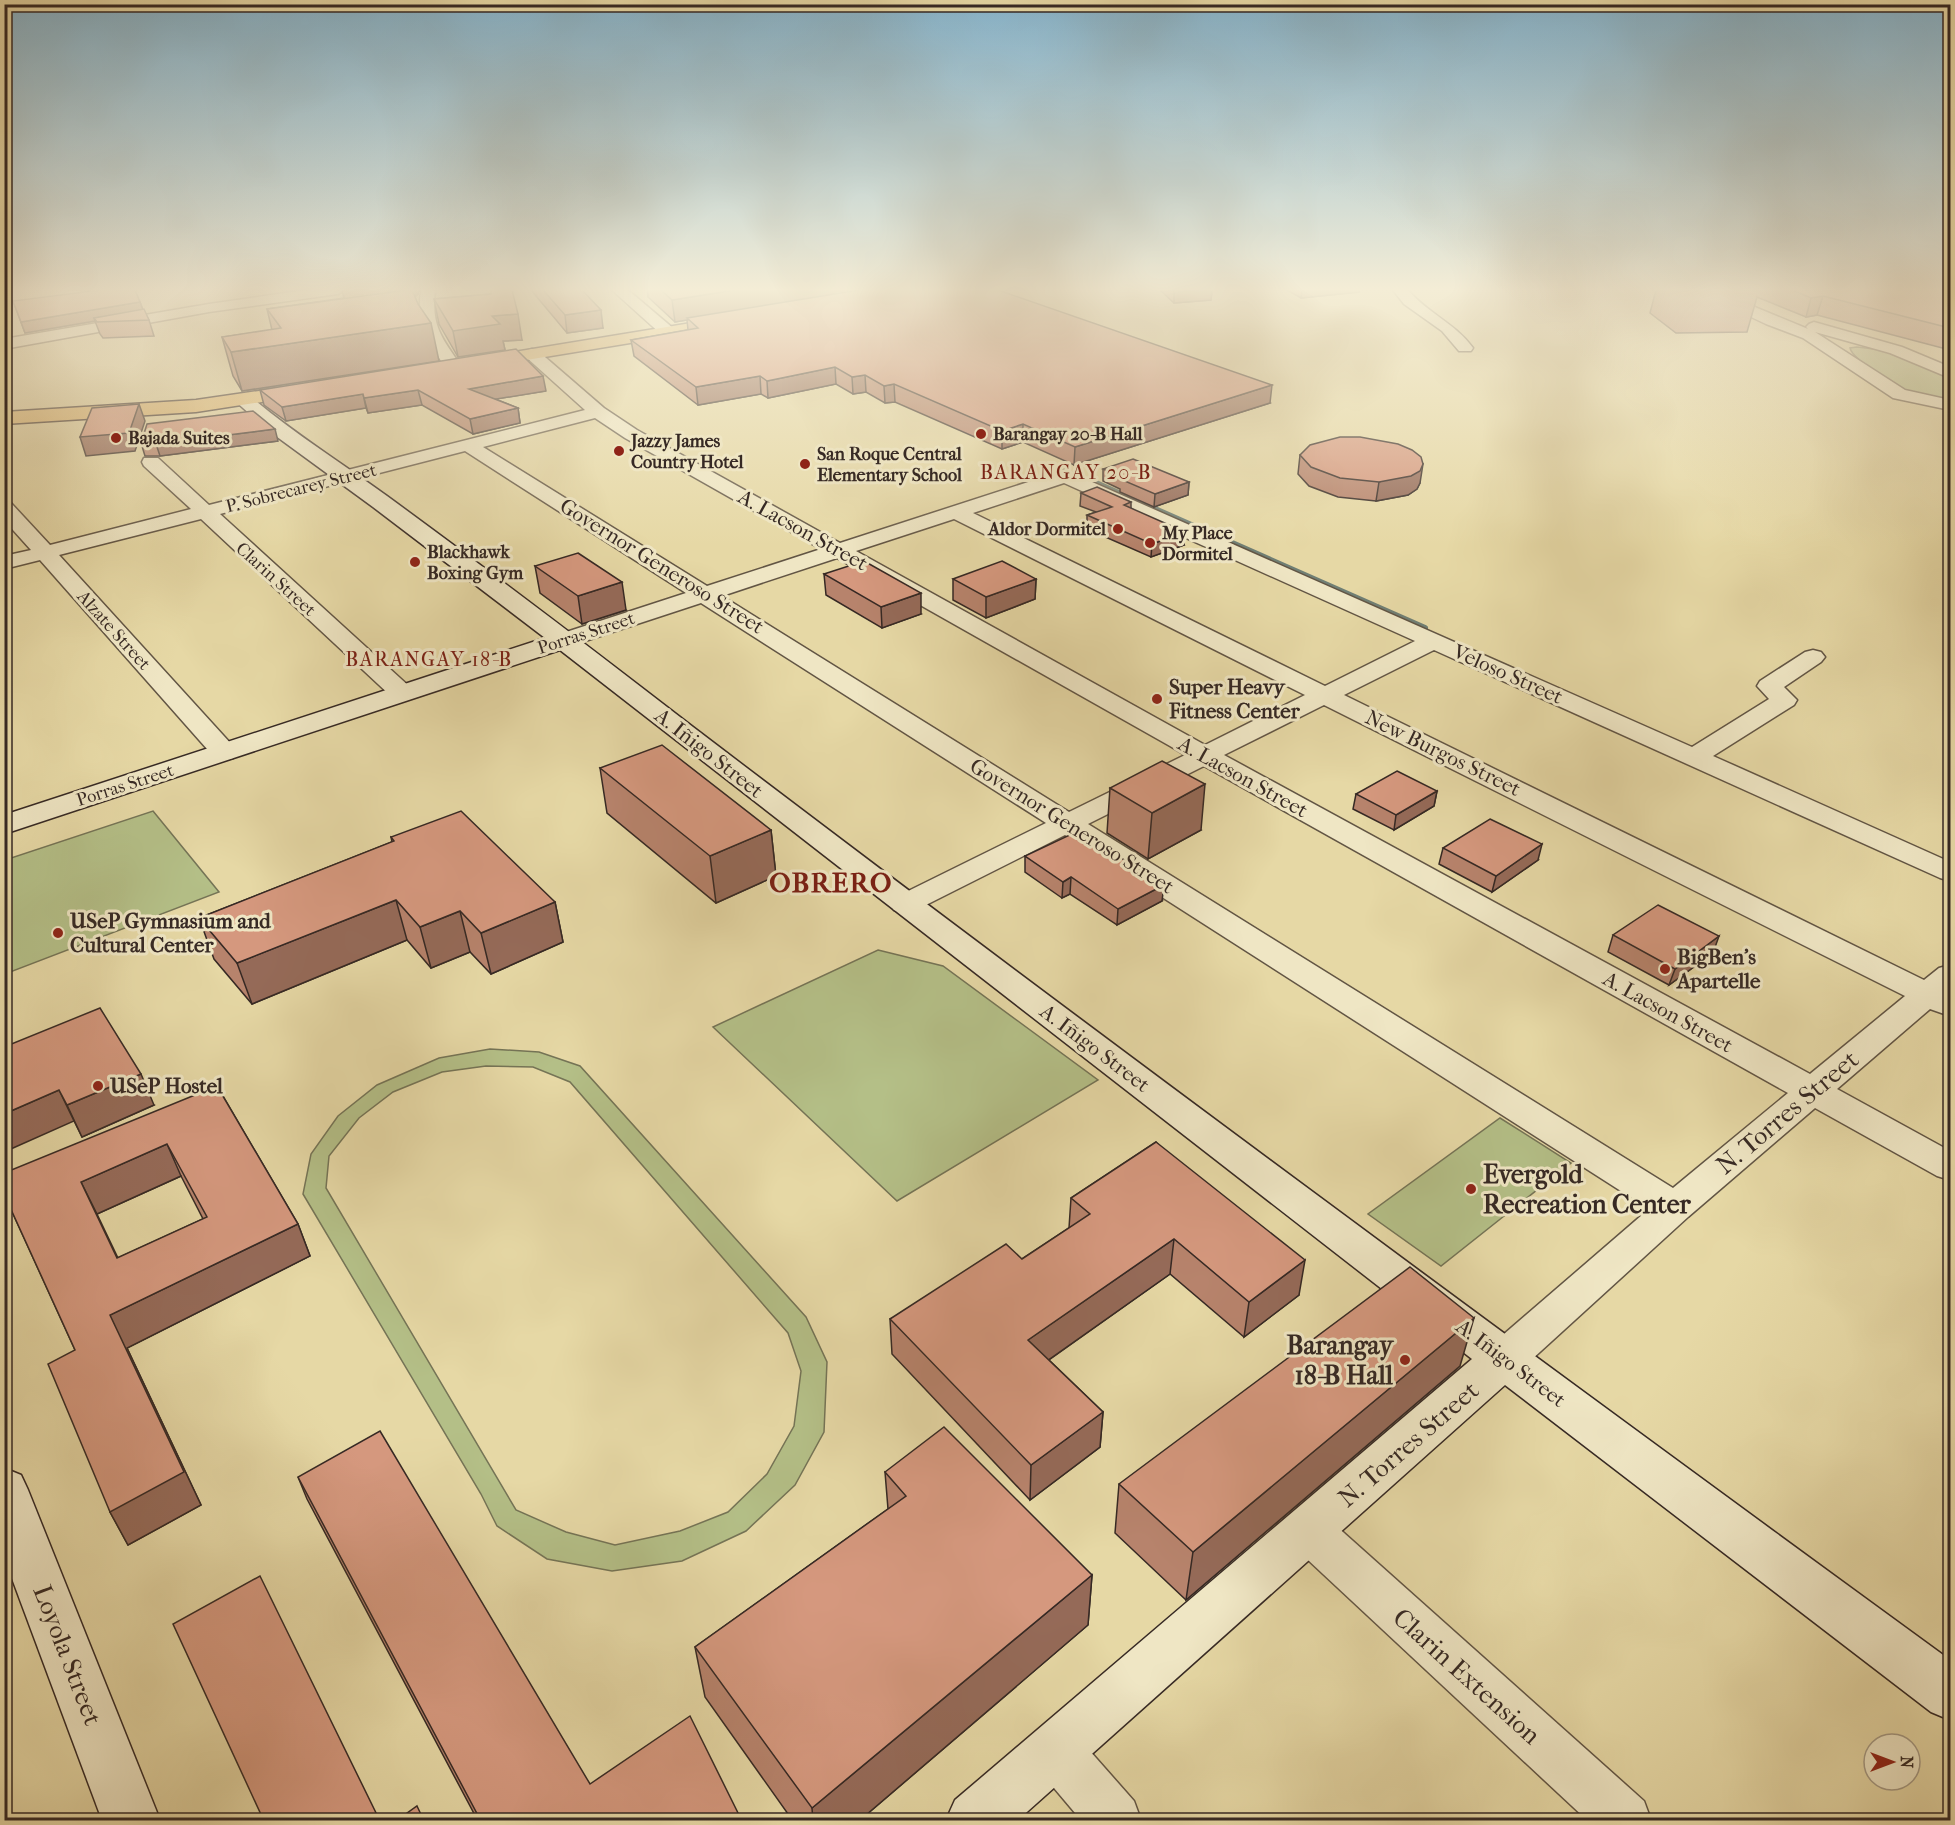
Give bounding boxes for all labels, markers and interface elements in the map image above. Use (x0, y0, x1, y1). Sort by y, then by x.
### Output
place label: Barangay 20-B Hall (993, 424, 1144, 445)
marker: Barangay 20-B Hall (974, 427, 988, 441)
place label: Bajada Suites (128, 428, 230, 449)
marker: Bajada Suites (109, 431, 123, 445)
place label: Jazzy James Country Hotel (629, 431, 744, 473)
marker: Jazzy James Country Hotel (612, 444, 626, 458)
place label: San Roque Central Elementary School (817, 444, 963, 486)
marker: San Roque Central Elementary School (798, 457, 812, 471)
street label: P. Sobrecarey Street (224, 459, 379, 517)
district label: BARANGAY 20-B (980, 461, 1152, 484)
street label: A. Lacson Street (733, 484, 872, 576)
street label: Governor Generoso Street (556, 493, 769, 639)
place label: Aldor Dormitel (987, 519, 1107, 540)
marker: Aldor Dormitel (1111, 522, 1125, 536)
place label: My Place Dormitel (1161, 523, 1234, 565)
marker: My Place Dormitel (1143, 536, 1157, 550)
street label: Clarin Street (231, 538, 320, 621)
place label: Blackhawk Boxing Gym (427, 542, 524, 584)
marker: Blackhawk Boxing Gym (408, 555, 422, 569)
street label: Alzate Street (72, 586, 155, 675)
street label: Porras Street (535, 608, 638, 659)
street label: Veloso Street (1449, 639, 1567, 709)
district label: BARANGAY 18-B (345, 648, 513, 671)
place label: Super Heavy Fitness Center (1168, 675, 1301, 723)
marker: Super Heavy Fitness Center (1150, 692, 1164, 706)
street label: A. Iñigo Street (649, 703, 768, 803)
street label: New Burgos Street (1361, 705, 1525, 801)
street label: A. Lacson Street (1173, 731, 1312, 823)
street label: Governor Generoso Street (966, 753, 1179, 899)
street label: Porras Street (74, 760, 177, 811)
district label: OBRERO (769, 867, 893, 899)
place label: USeP Gymnasium and Cultural Center (69, 909, 271, 957)
marker: USeP Gymnasium and Cultural Center (51, 926, 65, 940)
place label: BigBen's Apartelle (1675, 945, 1761, 993)
marker: BigBen's Apartelle (1658, 962, 1672, 976)
street label: A. Lacson Street (1598, 966, 1737, 1058)
street label: A. Iñigo Street (1035, 998, 1155, 1097)
street label: N. Torres Street (1710, 1043, 1865, 1181)
place label: USeP Hostel (109, 1074, 223, 1098)
marker: USeP Hostel (91, 1079, 105, 1093)
place label: Evergold Recreation Center (1483, 1159, 1691, 1220)
marker: Evergold Recreation Center (1464, 1182, 1478, 1196)
street label: A. Iñigo Street (1451, 1313, 1571, 1412)
place label: Barangay 18-B Hall (1287, 1330, 1395, 1391)
marker: Barangay 18-B Hall (1398, 1353, 1412, 1367)
street label: N. Torres Street (1332, 1374, 1486, 1514)
street label: Loyola Street (27, 1581, 109, 1730)
street label: Clarin Extension (1386, 1602, 1547, 1751)
north arrow (1862, 1732, 1922, 1792)
text: N (1897, 1756, 1916, 1769)

